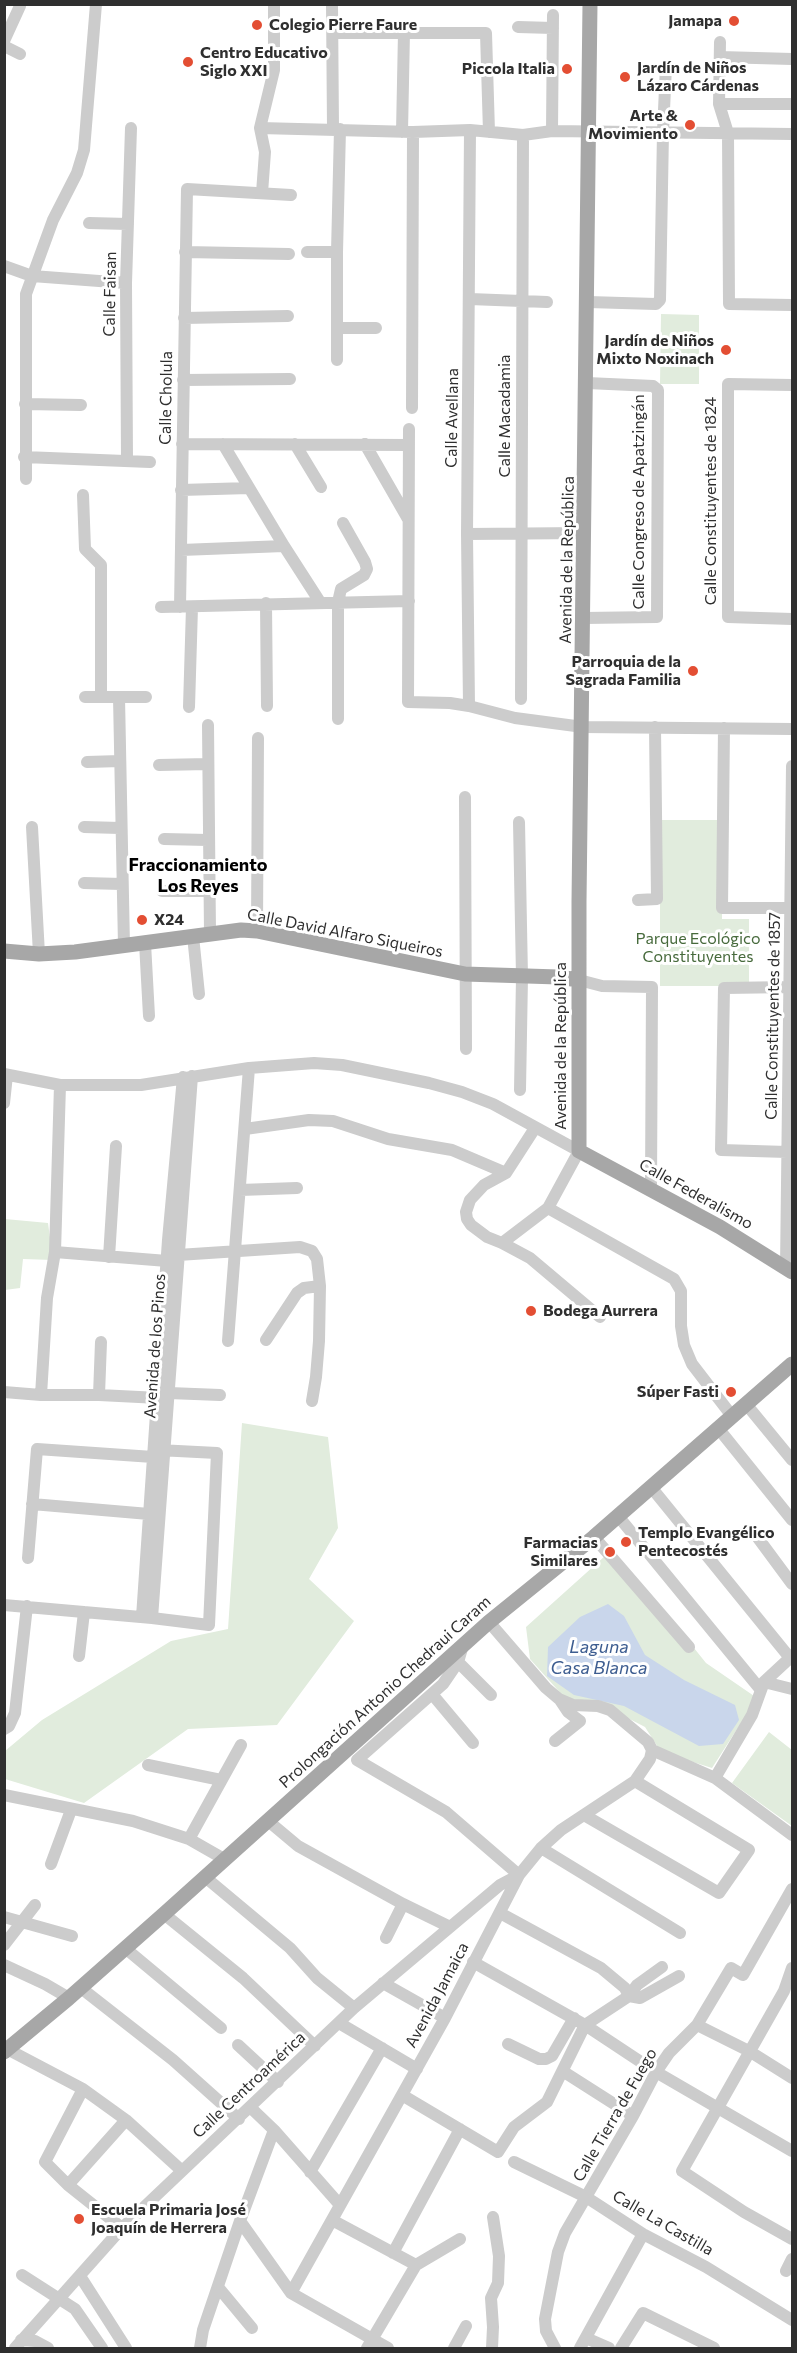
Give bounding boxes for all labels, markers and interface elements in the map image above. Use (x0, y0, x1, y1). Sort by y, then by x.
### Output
place label: Jamapa (668, 11, 722, 31)
marker: Jamapa (727, 14, 741, 28)
place label: Colegio Pierre Faure (269, 15, 417, 35)
marker: Colegio Pierre Faure (250, 18, 264, 32)
place label: Centro Educativo Siglo XXI (200, 43, 328, 81)
marker: Centro Educativo Siglo XXI (181, 55, 195, 69)
place label: Jardín de Niños Lázaro Cárdenas (637, 58, 759, 96)
place label: Piccola Italia (462, 59, 555, 79)
marker: Piccola Italia (560, 62, 574, 76)
marker: Jardín de Niños Lázaro Cárdenas (618, 70, 632, 84)
place label: Arte & Movimiento (588, 106, 678, 144)
marker: Arte & Movimiento (683, 118, 697, 132)
street label: Calle Faisan (100, 251, 120, 337)
place label: Jardín de Niños Mixto Noxinach (596, 331, 714, 369)
marker: Jardín de Niños Mixto Noxinach (719, 343, 733, 357)
street label: Calle Cholula (156, 351, 176, 445)
street label: Calle Macadamia (495, 355, 515, 477)
street label: Calle Avellana (442, 368, 462, 468)
street label: Calle Congreso de Apatzingán (629, 394, 649, 610)
street label: Calle Constituyentes de 1824 (701, 397, 721, 605)
street label: Avenida de la República (556, 476, 578, 644)
place label: Parroquia de la Sagrada Familia (565, 652, 681, 690)
marker: Parroquia de la Sagrada Familia (686, 664, 700, 678)
district label: Fraccionamiento Los Reyes (129, 854, 267, 896)
street label: Calle David Alfaro Siqueiros (245, 905, 445, 961)
place label: X24 (154, 910, 184, 930)
street label: Calle Constituyentes de 1857 (762, 912, 784, 1120)
marker: X24 (135, 913, 149, 927)
park label: Parque Ecológico Constituyentes (635, 929, 761, 967)
street label: Avenida de la República (551, 962, 571, 1130)
street label: Calle Federalismo (636, 1155, 756, 1233)
street label: Avenida de los Pinos (140, 1273, 170, 1419)
place label: Bodega Aurrera (543, 1301, 658, 1321)
marker: Bodega Aurrera (524, 1304, 538, 1318)
place label: Súper Fasti (637, 1382, 719, 1402)
marker: Súper Fasti (724, 1385, 738, 1399)
place label: Templo Evangélico Pentecostés (638, 1523, 775, 1561)
place label: Farmacias Similares (524, 1533, 598, 1571)
marker: Templo Evangélico Pentecostés (619, 1535, 633, 1549)
marker: Farmacias Similares (603, 1545, 617, 1559)
street label: Prolongación Antonio Chedraui Caram (275, 1592, 495, 1792)
water label: Laguna Casa Blanca (550, 1636, 648, 1678)
street label: Avenida Jamaica (401, 1939, 473, 2051)
street label: Calle Centroamérica (189, 2028, 309, 2142)
street label: Calle Tierra de Fuego (569, 2045, 661, 2185)
street label: Calle La Castilla (609, 2186, 717, 2260)
place label: Escuela Primaria José Joaquín de Herrera (91, 2200, 246, 2238)
marker: Escuela Primaria José Joaquín de Herrera (72, 2212, 86, 2226)

